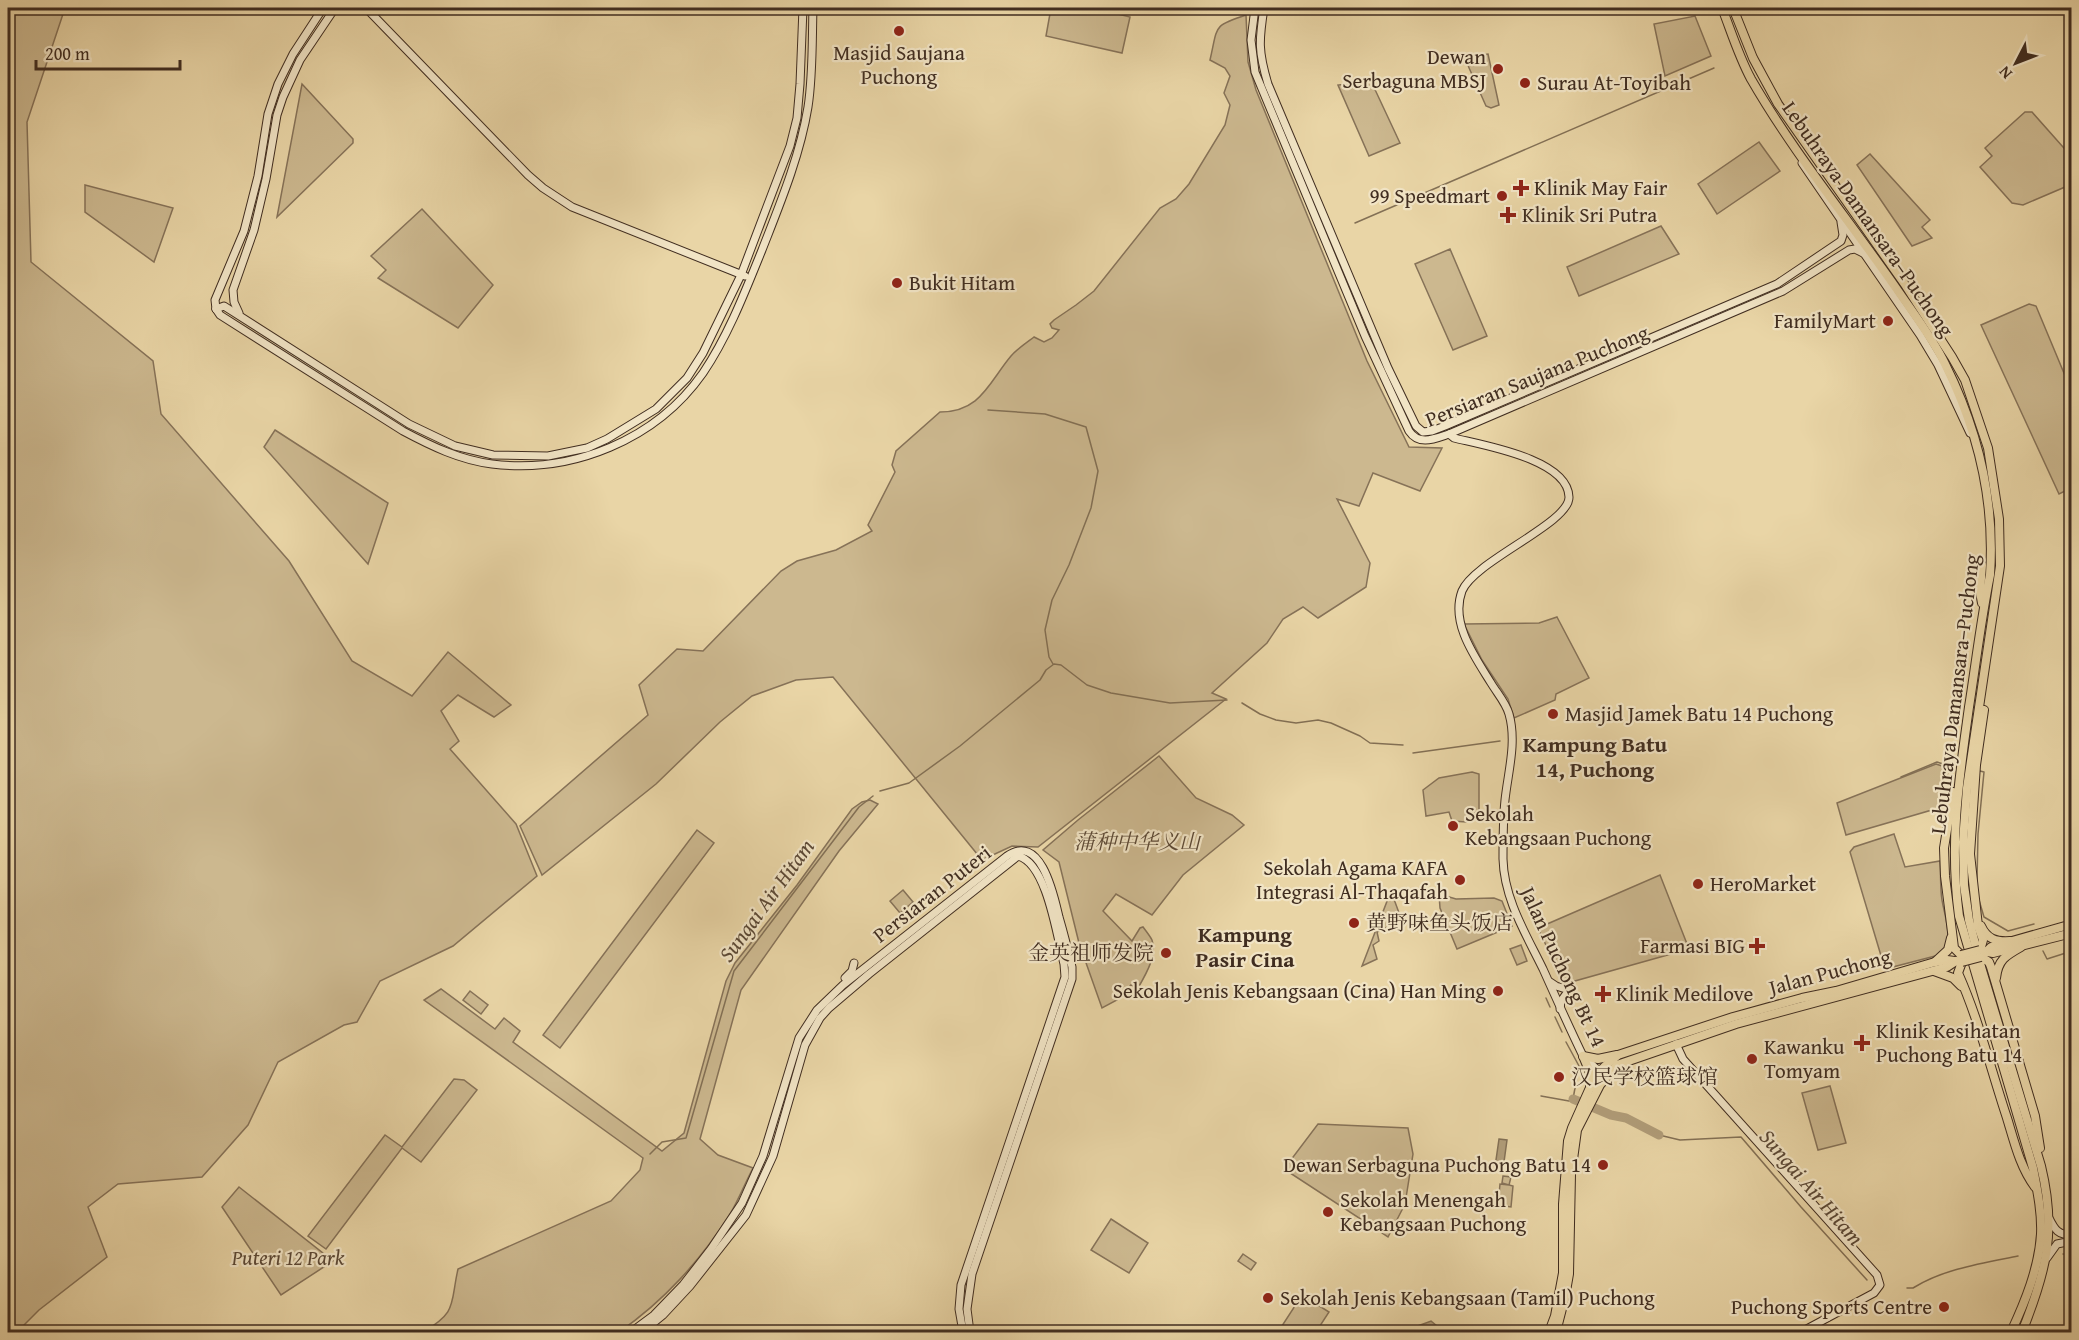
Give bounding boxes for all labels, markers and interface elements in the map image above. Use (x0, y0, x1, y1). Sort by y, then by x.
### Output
marker: Masjid Saujana Puchong (892, 24, 906, 38)
scale bar (36, 33, 180, 71)
north arrow (1986, 33, 2046, 93)
place label: Masjid Saujana Puchong (833, 37, 965, 92)
text: 200 m (45, 40, 90, 67)
place label: Dewan Serbaguna MBSJ (1342, 41, 1486, 96)
text: N (1992, 61, 2017, 85)
marker: Dewan Serbaguna MBSJ (1491, 62, 1505, 76)
place label: Surau At-Toyibah (1537, 67, 1691, 98)
marker: Surau At-Toyibah (1518, 76, 1532, 90)
street label: Lebuhraya Damansara–Puchong (1775, 94, 1962, 343)
place label: Klinik May Fair (1534, 172, 1668, 203)
marker: Klinik May Fair (1512, 179, 1530, 197)
place label: 99 Speedmart (1370, 180, 1491, 211)
marker: 99 Speedmart (1495, 189, 1509, 203)
place label: Klinik Sri Putra (1522, 199, 1657, 230)
marker: Klinik Sri Putra (1499, 206, 1517, 224)
place label: Bukit Hitam (909, 267, 1015, 298)
marker: Bukit Hitam (890, 276, 904, 290)
place label: FamilyMart (1774, 305, 1877, 336)
marker: FamilyMart (1881, 314, 1895, 328)
street label: Persiaran Saujana Puchong (1420, 316, 1654, 435)
street label: Lebuhraya Damansara–Puchong (1922, 552, 1987, 836)
place label: Masjid Jamek Batu 14 Puchong (1565, 698, 1834, 729)
marker: Masjid Jamek Batu 14 Puchong (1546, 707, 1560, 721)
district label: Kampung Batu 14, Puchong (1523, 728, 1668, 785)
place label: Sekolah Kebangsaan Puchong (1465, 798, 1652, 853)
marker: Sekolah Kebangsaan Puchong (1446, 819, 1460, 833)
park label: 蒲种中华义山 (1074, 826, 1202, 857)
water label: Sungai Air Hitam (710, 832, 822, 968)
street label: Persiaran Puteri (866, 837, 998, 950)
place label: Sekolah Agama KAFA Integrasi Al-Thaqafah (1256, 852, 1448, 907)
place label: HeroMarket (1710, 868, 1817, 899)
marker: Sekolah Agama KAFA Integrasi Al-Thaqafah (1453, 873, 1467, 887)
marker: HeroMarket (1691, 877, 1705, 891)
street label: Jalan Puchong Bt 14 (1511, 879, 1614, 1052)
place label: 黄野味鱼头饭店 (1366, 907, 1513, 938)
marker: 黄野味鱼头饭店 (1347, 916, 1361, 930)
district label: Kampung Pasir Cina (1196, 918, 1295, 975)
place label: Farmasi BIG (1640, 930, 1745, 961)
place label: 金英祖师发院 (1028, 937, 1154, 968)
marker: Farmasi BIG (1750, 939, 1764, 953)
street label: Jalan Puchong (1763, 940, 1895, 1003)
marker: 金英祖师发院 (1159, 946, 1173, 960)
place label: Sekolah Jenis Kebangsaan (Cina) Han Ming (1113, 975, 1487, 1006)
place label: Klinik Medilove (1616, 978, 1754, 1009)
marker: Sekolah Jenis Kebangsaan (Cina) Han Ming (1491, 984, 1505, 998)
marker: Klinik Medilove (1594, 985, 1612, 1003)
place label: Klinik Kesihatan Puchong Batu 14 (1876, 1015, 2022, 1070)
place label: Kawanku Tomyam (1764, 1031, 1845, 1086)
marker: Klinik Kesihatan Puchong Batu 14 (1853, 1034, 1871, 1052)
marker: Kawanku Tomyam (1745, 1052, 1759, 1066)
place label: 汉民学校篮球馆 (1571, 1061, 1718, 1092)
marker: 汉民学校篮球馆 (1552, 1070, 1566, 1084)
water label: Sungai Air Hitam (1752, 1122, 1872, 1252)
place label: Dewan Serbaguna Puchong Batu 14 (1283, 1149, 1591, 1180)
marker: Dewan Serbaguna Puchong Batu 14 (1596, 1158, 1610, 1172)
place label: Sekolah Menengah Kebangsaan Puchong (1340, 1184, 1527, 1239)
marker: Sekolah Menengah Kebangsaan Puchong (1321, 1205, 1335, 1219)
park label: Puteri 12 Park (231, 1242, 345, 1273)
place label: Sekolah Jenis Kebangsaan (Tamil) Puchong (1280, 1282, 1655, 1313)
marker: Sekolah Jenis Kebangsaan (Tamil) Puchong (1261, 1291, 1275, 1305)
place label: Puchong Sports Centre (1731, 1291, 1932, 1322)
marker: Puchong Sports Centre (1937, 1300, 1951, 1314)

